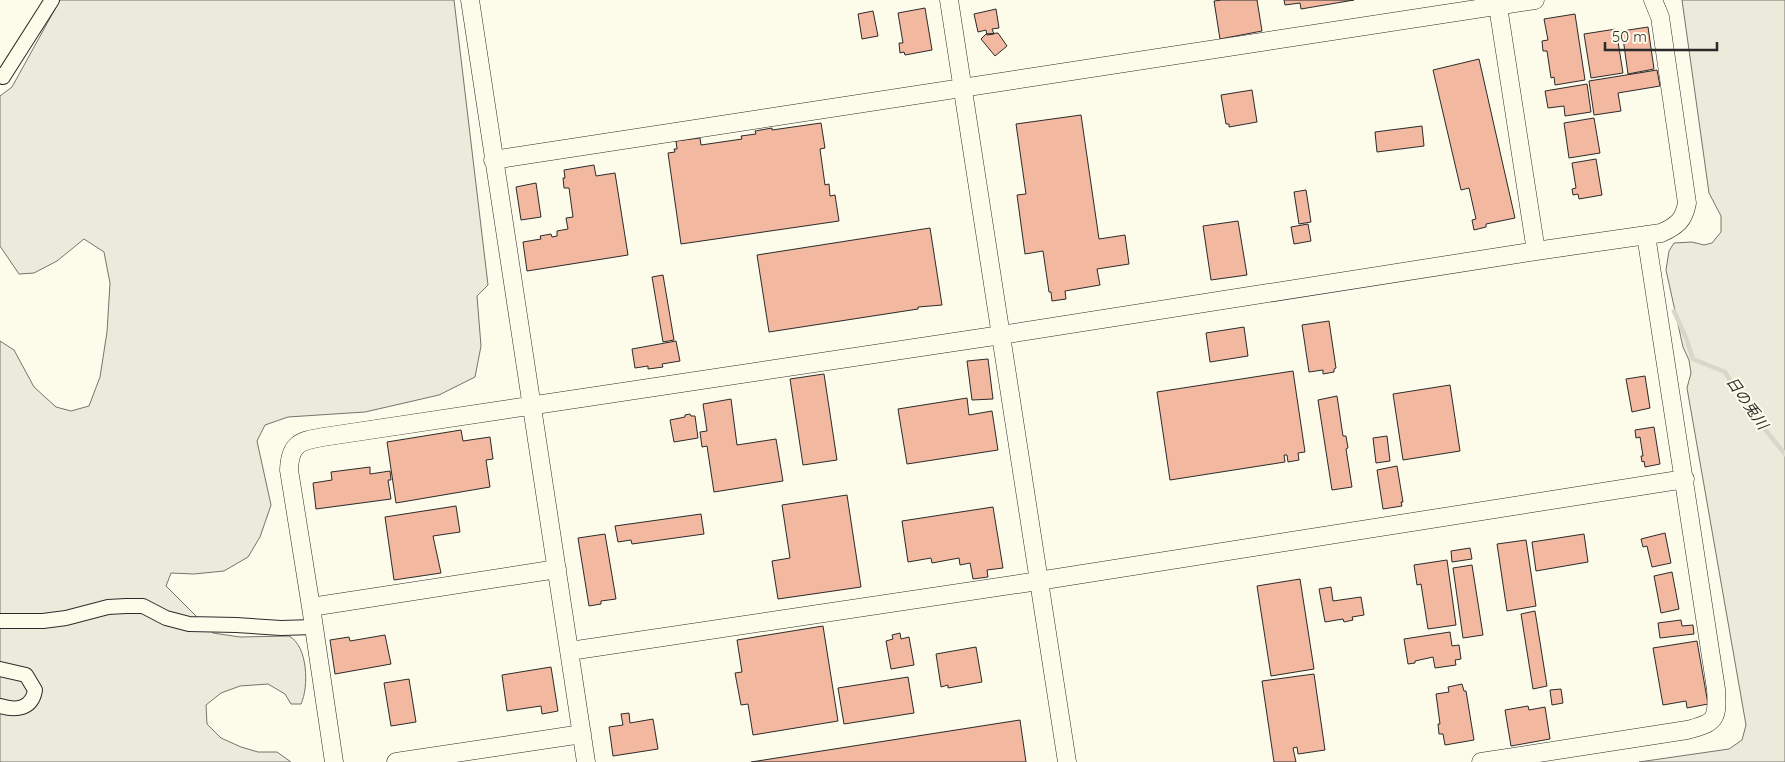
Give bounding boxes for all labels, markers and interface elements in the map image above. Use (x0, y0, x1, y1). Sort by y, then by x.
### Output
scale bar (1605, 20, 1718, 52)
text: 50 m (1612, 27, 1647, 46)
water label: 日の兎川 (1722, 373, 1774, 434)

